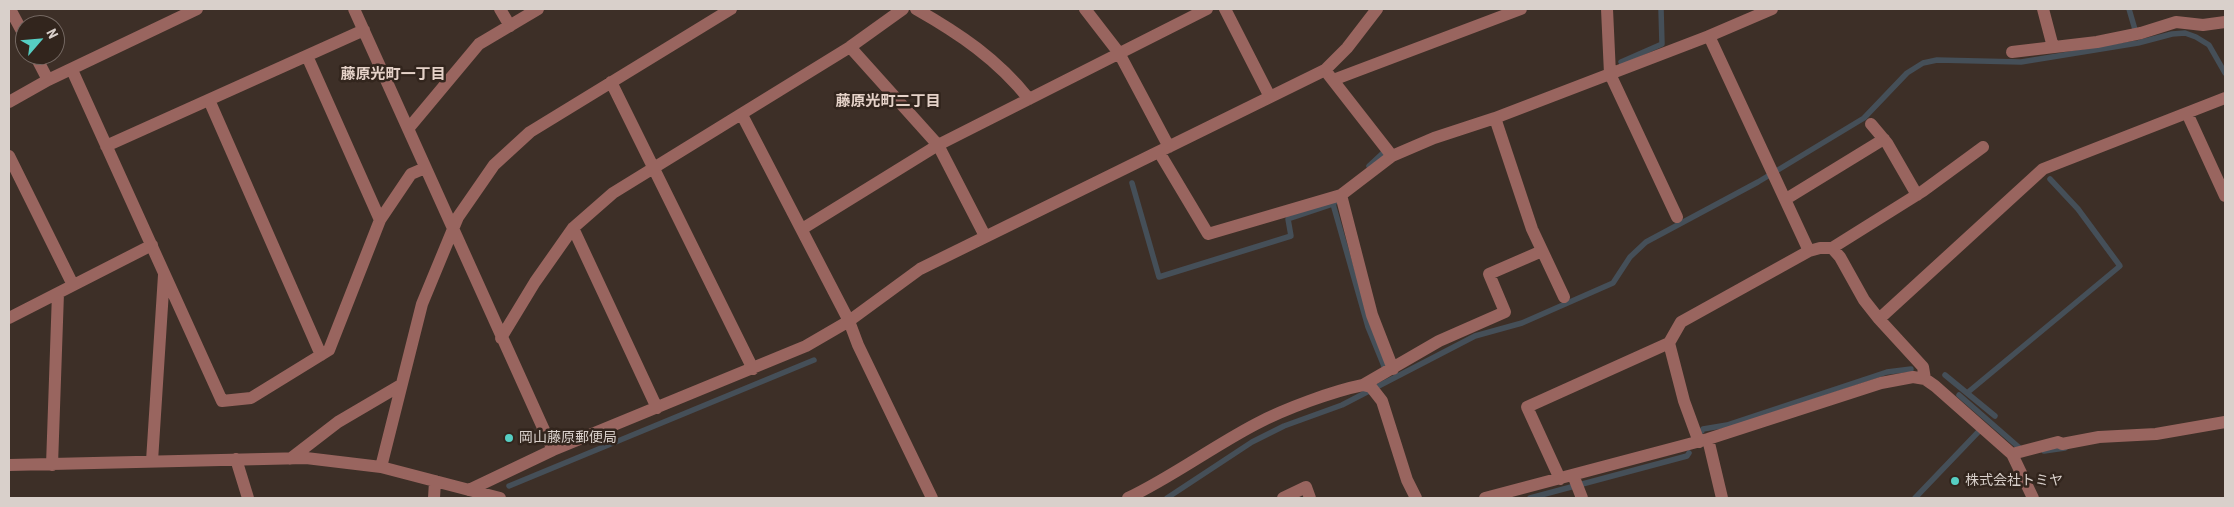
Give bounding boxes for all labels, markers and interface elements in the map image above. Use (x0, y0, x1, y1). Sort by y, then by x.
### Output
north arrow (15, 15, 65, 65)
text: N (43, 26, 62, 41)
district label: 藤原光町一丁目 (341, 66, 445, 84)
district label: 藤原光町二丁目 (836, 93, 940, 111)
place label: 岡山藤原郵便局 (519, 430, 617, 446)
marker: 岡山藤原郵便局 (503, 432, 515, 444)
place label: 株式会社トミヤ (1965, 473, 2063, 489)
marker: 株式会社トミヤ (1949, 475, 1961, 487)

